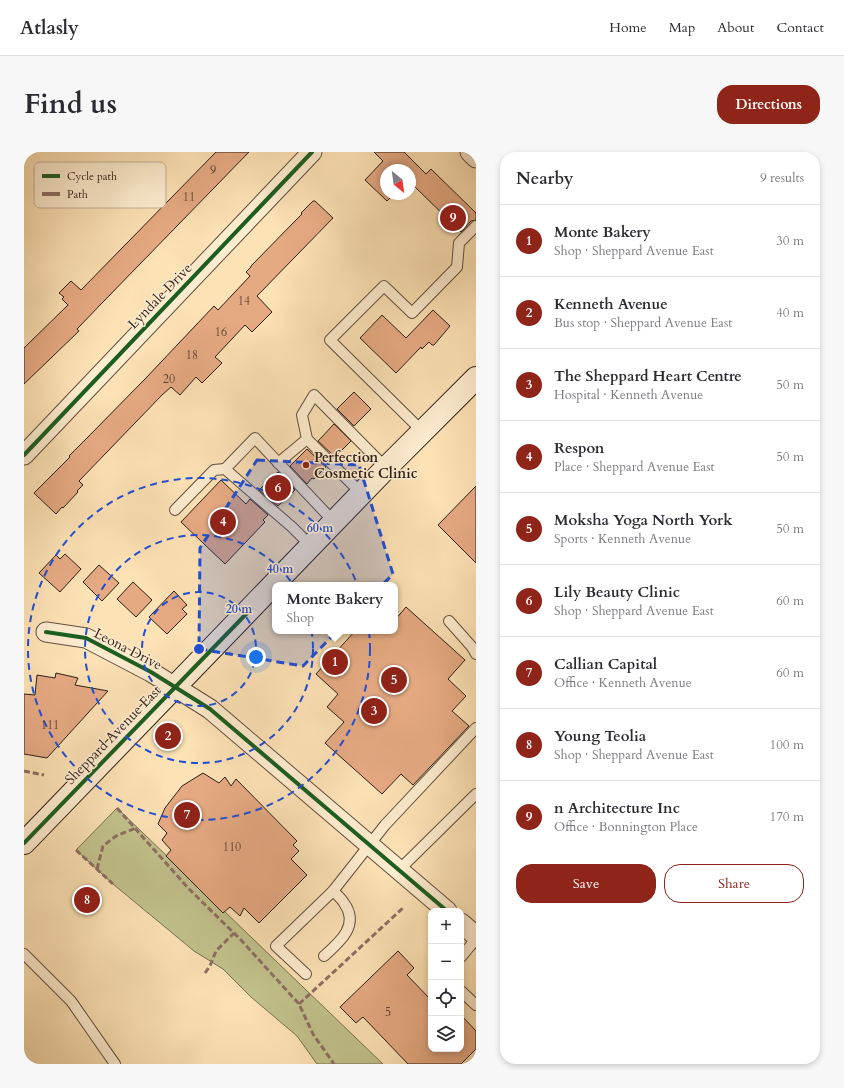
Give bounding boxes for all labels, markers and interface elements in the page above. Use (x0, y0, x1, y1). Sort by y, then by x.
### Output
text: Atlasly (20, 15, 79, 41)
text: Home (609, 18, 647, 37)
text: Map (669, 18, 695, 37)
text: About (717, 18, 754, 37)
text: Contact (776, 18, 824, 37)
text: Find us (24, 85, 117, 123)
button: Directions (717, 85, 820, 124)
legend (34, 162, 166, 208)
house number: 9 (210, 162, 216, 178)
north arrow (380, 164, 416, 200)
text: Nearby (516, 167, 573, 190)
text: Cycle path (67, 169, 117, 184)
text: 9 results (760, 169, 804, 187)
text: Path (67, 187, 88, 202)
house number: 11 (183, 189, 195, 205)
pin: 9 (440, 203, 466, 233)
text: Monte Bakery (554, 222, 651, 242)
text: 1 (526, 232, 532, 250)
text: 30 m (776, 232, 804, 250)
text: Shop · Sheppard Avenue East (554, 242, 714, 260)
street label: Lyndale Drive (124, 259, 196, 333)
house number: 14 (238, 293, 250, 309)
text: Kenneth Avenue (554, 294, 668, 314)
text: 2 (526, 304, 532, 322)
text: 40 m (776, 304, 804, 322)
text: Bus stop · Sheppard Avenue East (554, 314, 732, 332)
house number: 16 (215, 324, 227, 340)
house number: 18 (186, 347, 198, 363)
text: The Sheppard Heart Centre (554, 366, 742, 386)
house number: 20 (163, 371, 175, 387)
text: 3 (526, 376, 532, 394)
text: 50 m (776, 376, 804, 394)
text: Hospital · Kenneth Avenue (554, 386, 703, 404)
text: Respon (554, 438, 604, 458)
place label: Perfection Cosmetic Clinic (314, 448, 418, 483)
text: 4 (526, 448, 532, 466)
text: 50 m (776, 448, 804, 466)
text: Place · Sheppard Avenue East (554, 458, 715, 476)
marker: Perfection Cosmetic Clinic (301, 460, 311, 470)
pin: 6 (265, 473, 291, 503)
pin: 4 (210, 507, 236, 537)
text: Moksha Yoga North York (554, 510, 733, 530)
text: 60 m (307, 520, 334, 536)
text: 5 (526, 520, 532, 538)
text: 50 m (776, 520, 804, 538)
text: Sports · Kenneth Avenue (554, 530, 691, 548)
text: 40 m (267, 561, 294, 577)
popup (272, 582, 398, 634)
text: Lily Beauty Clinic (554, 582, 680, 602)
text: Monte Bakery (287, 589, 383, 609)
text: 6 (526, 592, 532, 610)
text: 60 m (776, 592, 804, 610)
text: 20 m (226, 601, 253, 617)
text: Shop · Sheppard Avenue East (554, 602, 714, 620)
text: Shop (287, 609, 314, 627)
street label: Leona Drive (91, 624, 165, 674)
centre of rings (192, 642, 206, 656)
your location (246, 647, 266, 667)
pin: 1 (322, 647, 348, 677)
text: Callian Capital (554, 654, 657, 674)
text: 7 (526, 664, 532, 682)
text: 60 m (776, 664, 804, 682)
pin: 5 (381, 665, 407, 695)
text: Office · Kenneth Avenue (554, 674, 692, 692)
street label: Sheppard Avenue East (61, 681, 166, 789)
pin: 3 (361, 696, 387, 726)
house number: 111 (41, 717, 59, 733)
pin: 2 (155, 721, 181, 751)
text: Young Teolia (554, 726, 646, 746)
text: 8 (526, 736, 532, 754)
text: 100 m (770, 736, 804, 754)
text: Shop · Sheppard Avenue East (554, 746, 714, 764)
text: n Architecture Inc (554, 798, 680, 818)
pin: 7 (174, 800, 200, 830)
text: 9 (526, 808, 532, 826)
text: 170 m (770, 808, 804, 826)
text: Office · Bonnington Place (554, 818, 698, 836)
house number: 110 (223, 839, 241, 855)
button: Save (516, 864, 656, 903)
button: Share (664, 864, 804, 903)
pin: 8 (74, 885, 100, 915)
map controls (428, 908, 464, 1052)
button: + (428, 908, 464, 944)
button: − (428, 944, 464, 980)
button: locate (428, 980, 464, 1016)
house number: 5 (385, 1004, 391, 1020)
button: layers (428, 1016, 464, 1052)

